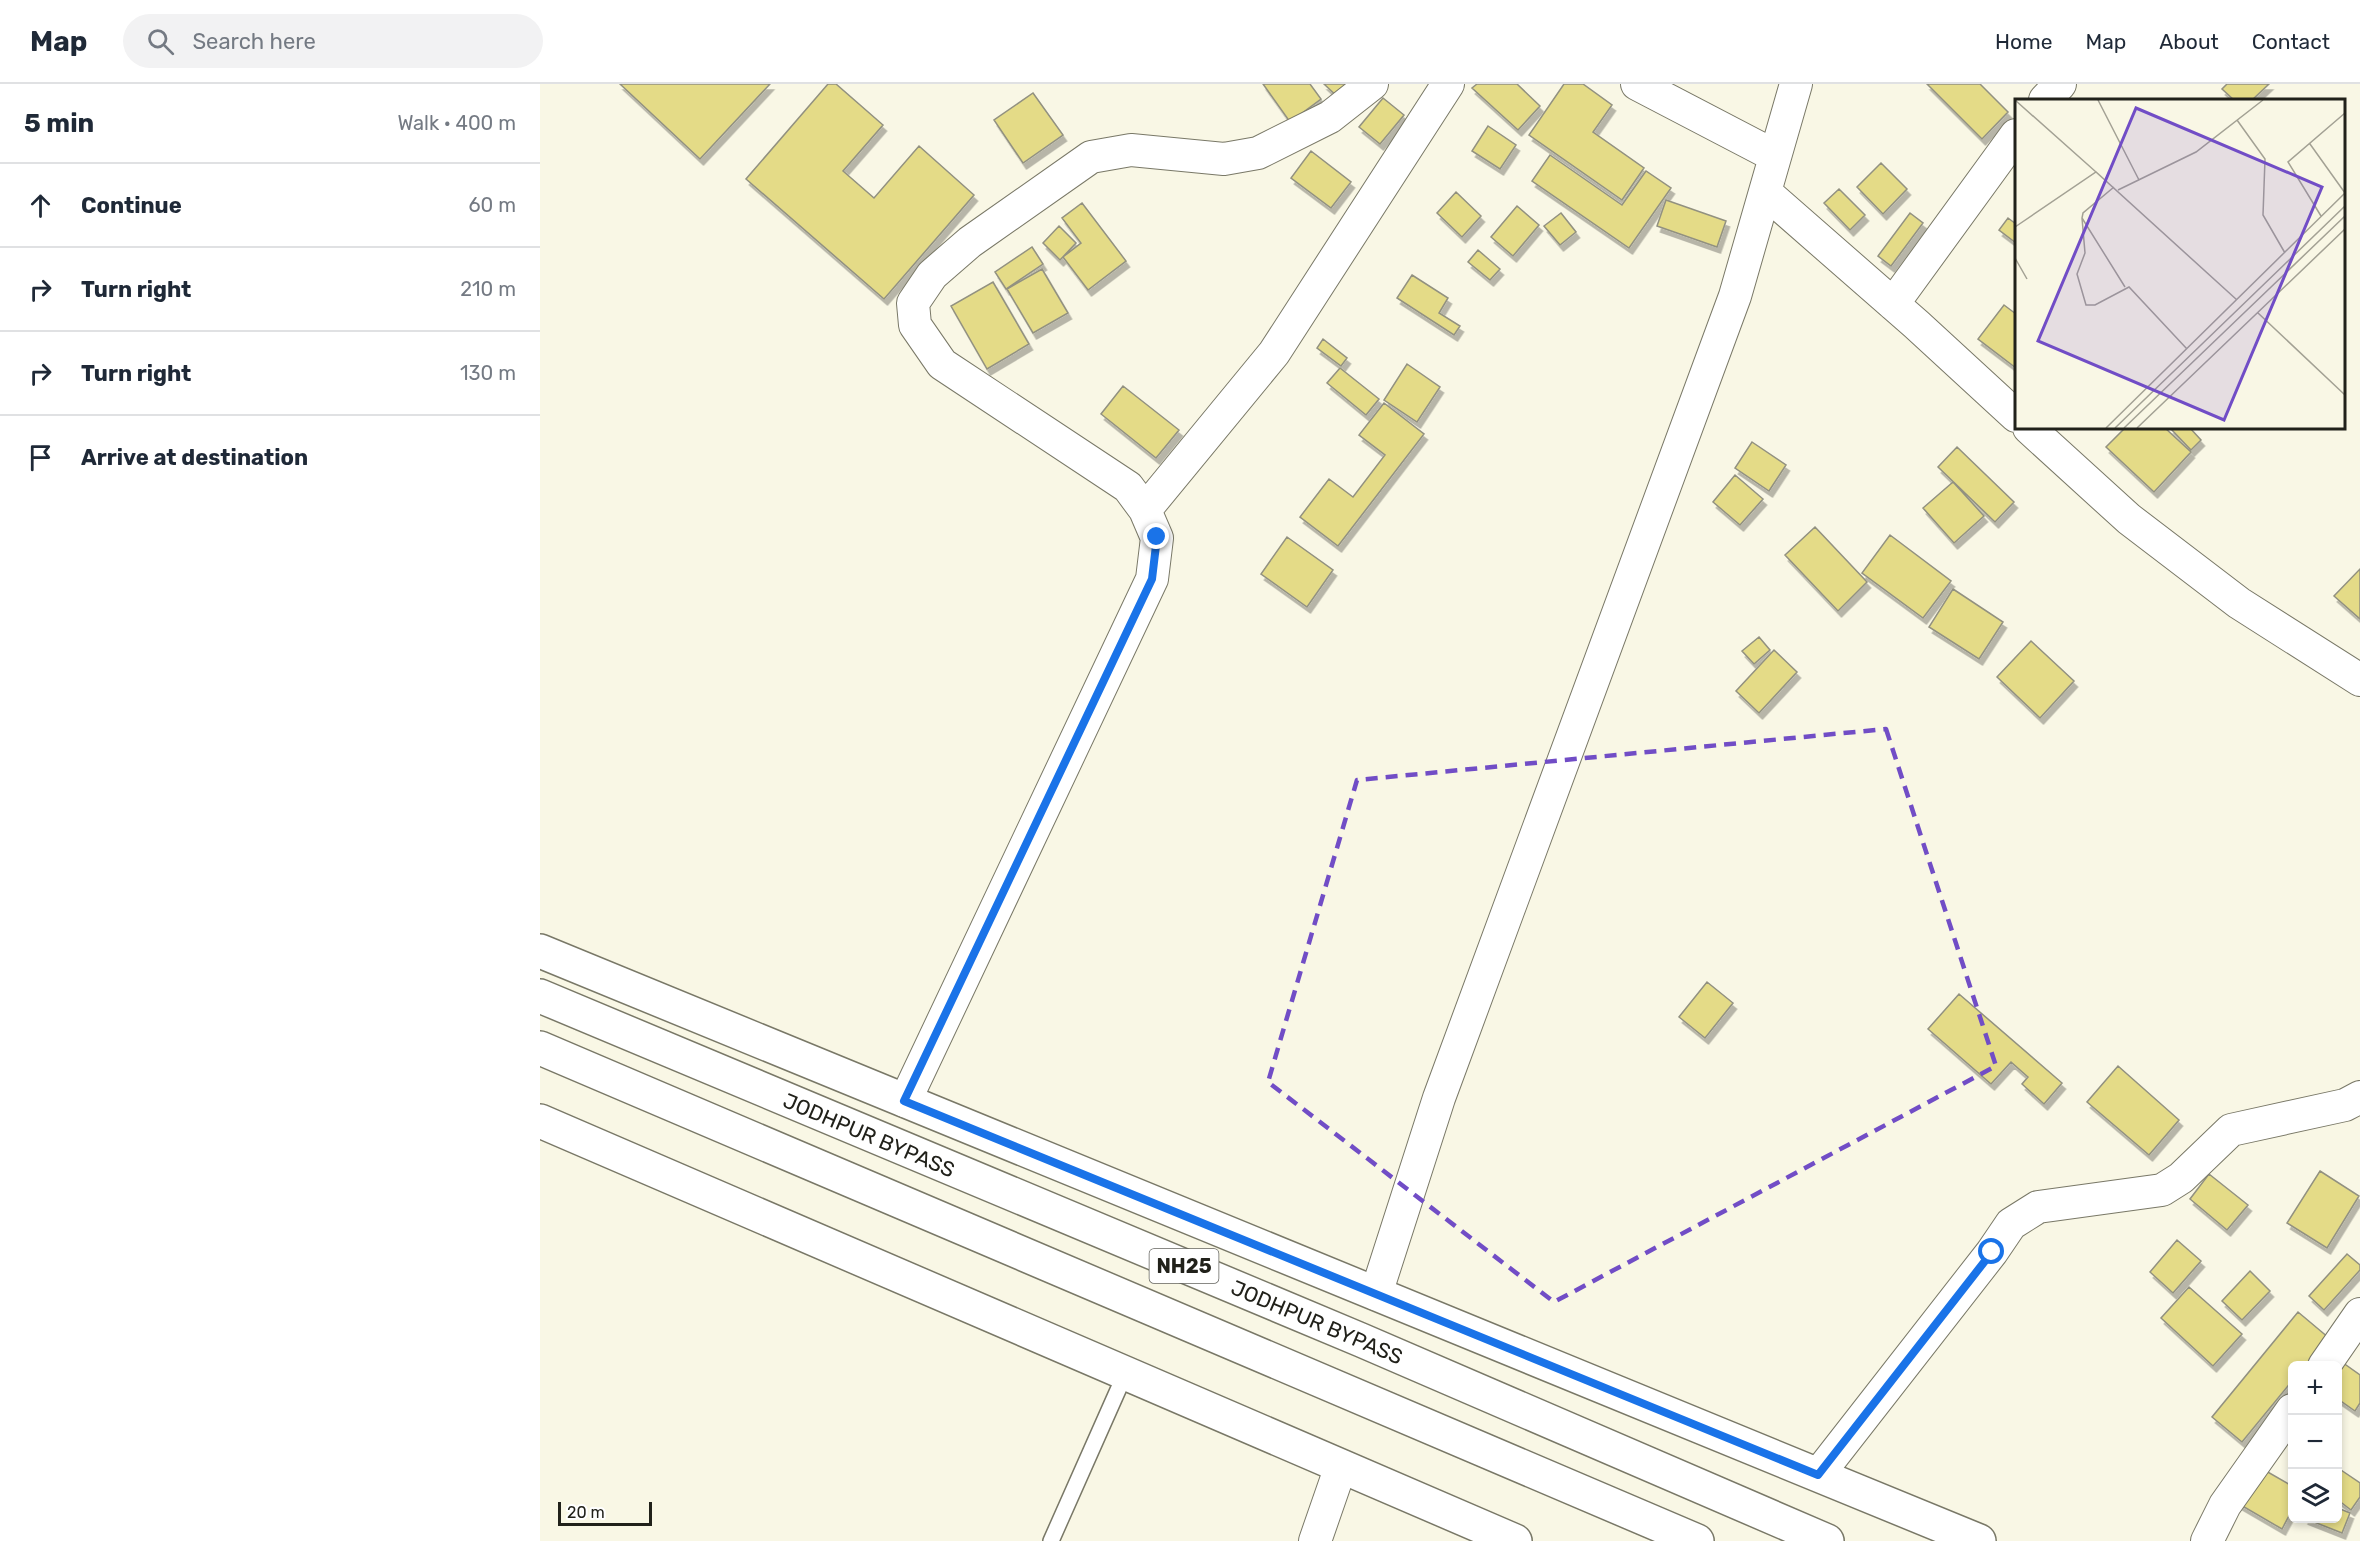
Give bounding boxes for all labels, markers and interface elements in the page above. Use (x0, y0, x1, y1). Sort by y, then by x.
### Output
search box (123, 14, 543, 68)
text: Map (30, 25, 87, 58)
icon: search (144, 25, 177, 58)
text: Search here (192, 28, 316, 55)
text: Home (1995, 29, 2052, 54)
text: Map (2085, 29, 2126, 54)
text: About (2159, 29, 2219, 54)
text: Contact (2252, 29, 2330, 54)
inset map (2015, 99, 2345, 429)
text: 5 min (24, 108, 94, 139)
text: Walk · 400 m (397, 111, 516, 135)
icon: ahead (24, 189, 57, 222)
text: Continue (81, 192, 182, 219)
text: 60 m (469, 193, 516, 217)
icon: right (24, 273, 57, 306)
text: Turn right (81, 276, 191, 303)
text: 210 m (460, 277, 516, 301)
icon: right (24, 357, 57, 390)
text: Turn right (81, 360, 191, 387)
text: 130 m (460, 361, 516, 385)
icon: arrive (24, 441, 57, 474)
text: Arrive at destination (81, 444, 308, 471)
route end (1143, 523, 1169, 549)
street label: JODHPUR BYPASS (779, 1088, 959, 1182)
route start (1978, 1238, 2004, 1264)
road number: NH25 (1150, 1249, 1218, 1283)
street label: JODHPUR BYPASS (1227, 1275, 1407, 1369)
map controls (2288, 1361, 2342, 1523)
button: + (2288, 1361, 2342, 1415)
button: − (2288, 1415, 2342, 1469)
button: layers (2288, 1469, 2342, 1523)
scale bar (558, 1499, 652, 1526)
text: 20 m (567, 1503, 605, 1522)

